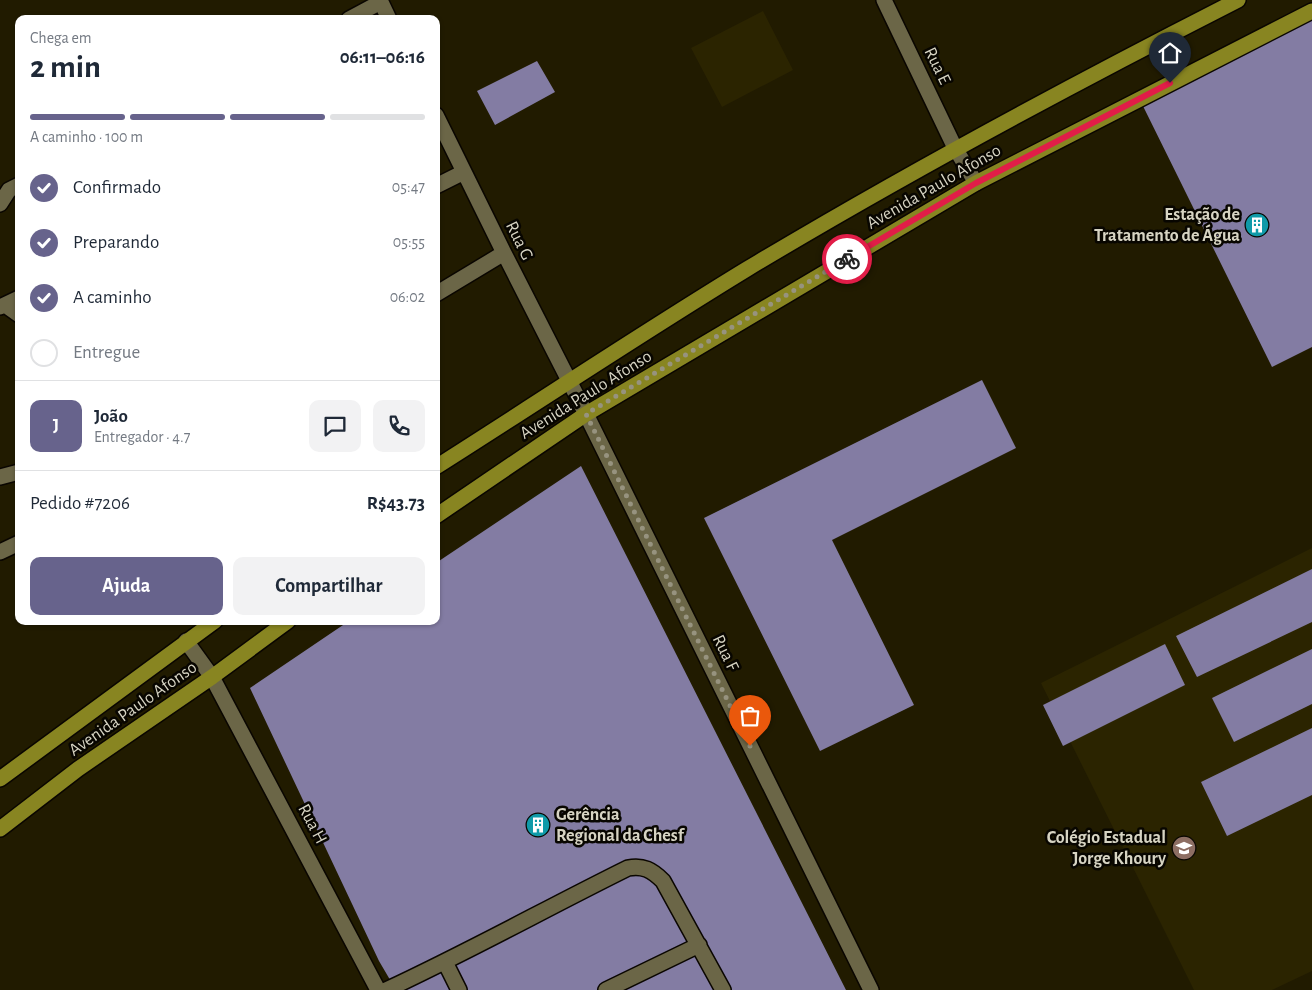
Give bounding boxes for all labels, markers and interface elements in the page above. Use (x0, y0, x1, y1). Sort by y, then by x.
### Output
text: Chega em (30, 30, 92, 46)
pin (1149, 32, 1191, 83)
icon: home (1156, 39, 1184, 67)
street label: Rua E (920, 45, 954, 88)
text: 06:11–06:16 (340, 48, 425, 67)
text: 2 min (30, 51, 101, 83)
text: A caminho · 100 m (30, 129, 143, 145)
street label: Avenida Paulo Afonso (864, 141, 1004, 233)
icon: check (30, 174, 58, 202)
text: Confirmado (73, 178, 161, 197)
text: 05:47 (392, 179, 425, 195)
place label: Estação de Tratamento de Água (1094, 206, 1240, 245)
building icon: Estação de Tratamento de Água (1244, 212, 1270, 238)
street label: Rua G (502, 219, 536, 263)
icon: check (30, 229, 58, 257)
text: Preparando (73, 233, 159, 252)
text: 05:55 (393, 234, 425, 250)
courier (822, 234, 872, 284)
icon: bike (833, 245, 861, 273)
icon: check (30, 284, 58, 312)
text: A caminho (73, 288, 152, 307)
text: 06:02 (390, 289, 425, 305)
text: Entregue (73, 343, 140, 362)
street label: Avenida Paulo Afonso (517, 347, 655, 443)
button: chat (309, 400, 361, 452)
button: phone (373, 400, 425, 452)
text: João (94, 407, 128, 426)
text: J (53, 416, 59, 435)
text: Entregador · 4.7 (94, 429, 190, 445)
text: Pedido #7206 (30, 494, 130, 513)
text: R$43.73 (367, 494, 425, 513)
button: Ajuda (30, 557, 223, 615)
button: Compartilhar (233, 557, 425, 615)
street label: Rua F (709, 632, 741, 674)
street label: Avenida Paulo Afonso (66, 658, 200, 760)
pin (729, 695, 771, 746)
icon: bag (736, 702, 764, 730)
street label: Rua H (294, 801, 330, 847)
place label: Gerência Regional da Chesf (556, 806, 686, 845)
building icon: Gerência Regional da Chesf (525, 812, 551, 838)
place label: Colégio Estadual Jorge Khoury (1047, 829, 1167, 868)
school or university icon: Colégio Estadual Jorge Khoury (1171, 835, 1197, 861)

